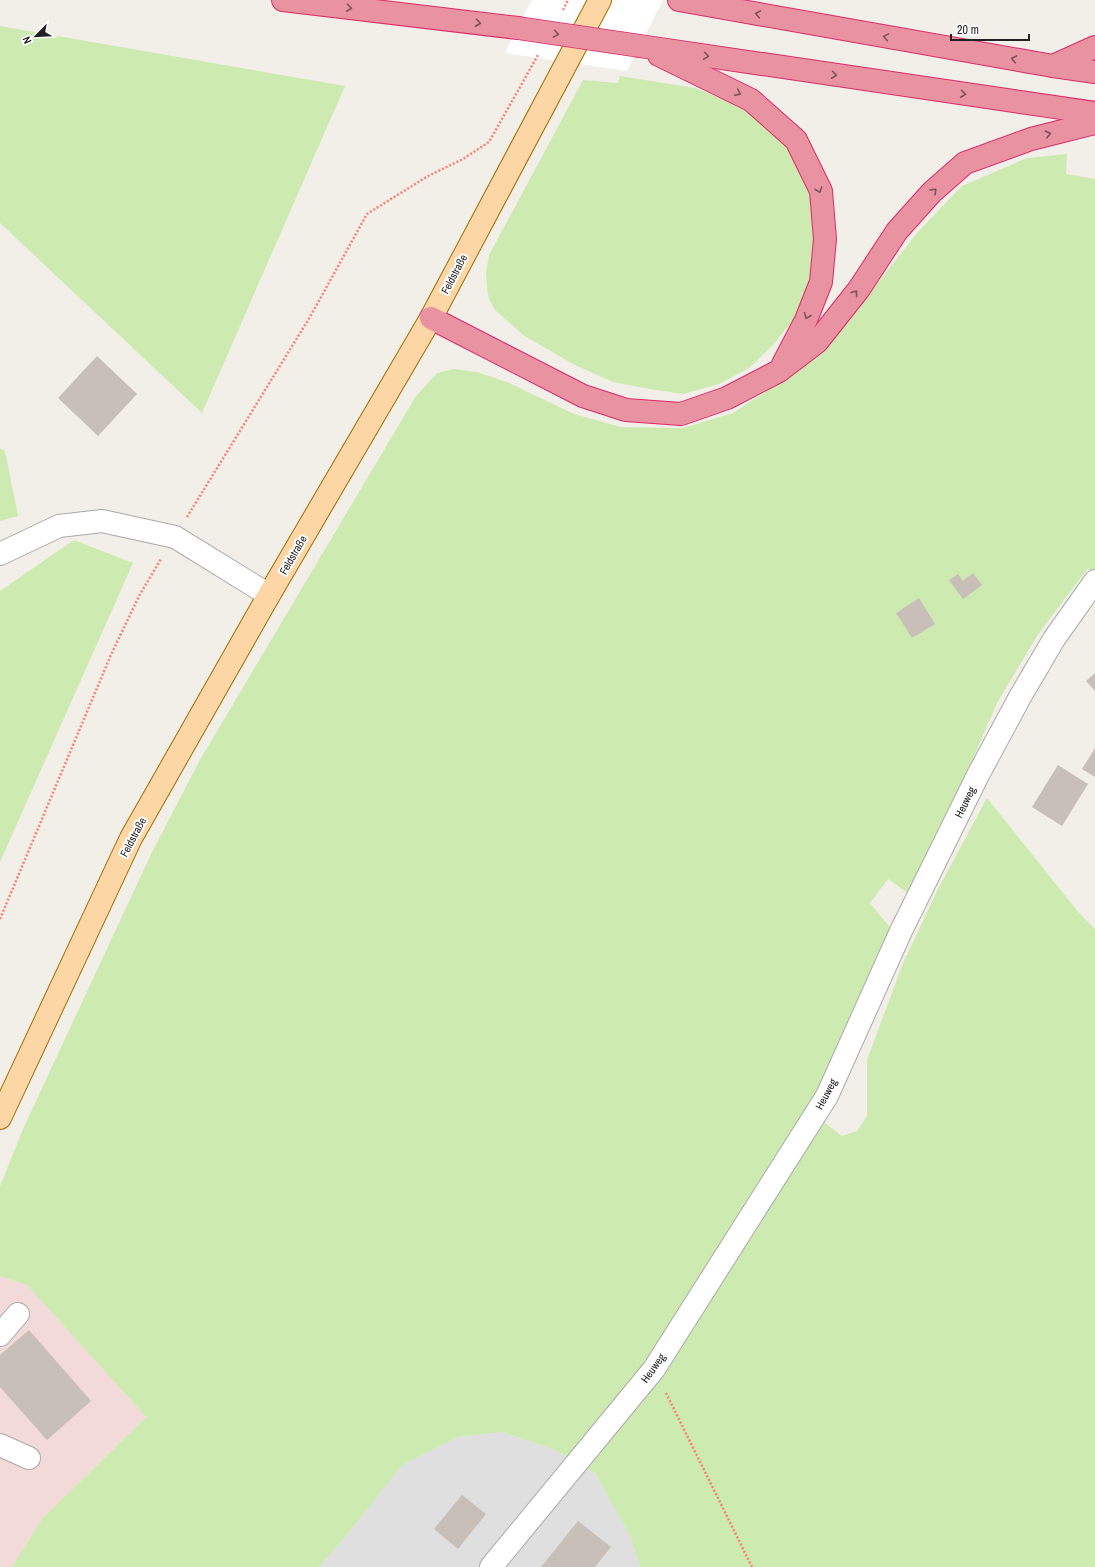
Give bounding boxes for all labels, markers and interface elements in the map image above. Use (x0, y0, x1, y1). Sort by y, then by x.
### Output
one-way arrow (346, 3, 352, 12)
one-way arrow (755, 10, 762, 19)
north arrow (16, 16, 56, 56)
scale bar (951, 16, 1029, 42)
one-way arrow (475, 18, 481, 27)
text: 20 m (957, 22, 979, 38)
one-way arrow (553, 29, 559, 38)
one-way arrow (883, 33, 890, 41)
text: N (19, 34, 35, 46)
one-way arrow (703, 51, 709, 60)
one-way arrow (1011, 55, 1018, 64)
one-way arrow (831, 70, 837, 79)
one-way arrow (733, 88, 741, 96)
one-way arrow (960, 89, 966, 98)
one-way arrow (1045, 131, 1052, 139)
one-way arrow (814, 186, 823, 193)
one-way arrow (929, 188, 937, 196)
street label: Feldstraße (438, 252, 470, 296)
one-way arrow (850, 291, 857, 298)
one-way arrow (804, 313, 812, 320)
street label: Feldstraße (276, 533, 310, 577)
street label: Heuweg (951, 784, 979, 820)
street label: Feldstraße (117, 815, 149, 859)
street label: Heuweg (812, 1076, 840, 1112)
street label: Heuweg (638, 1350, 668, 1386)

